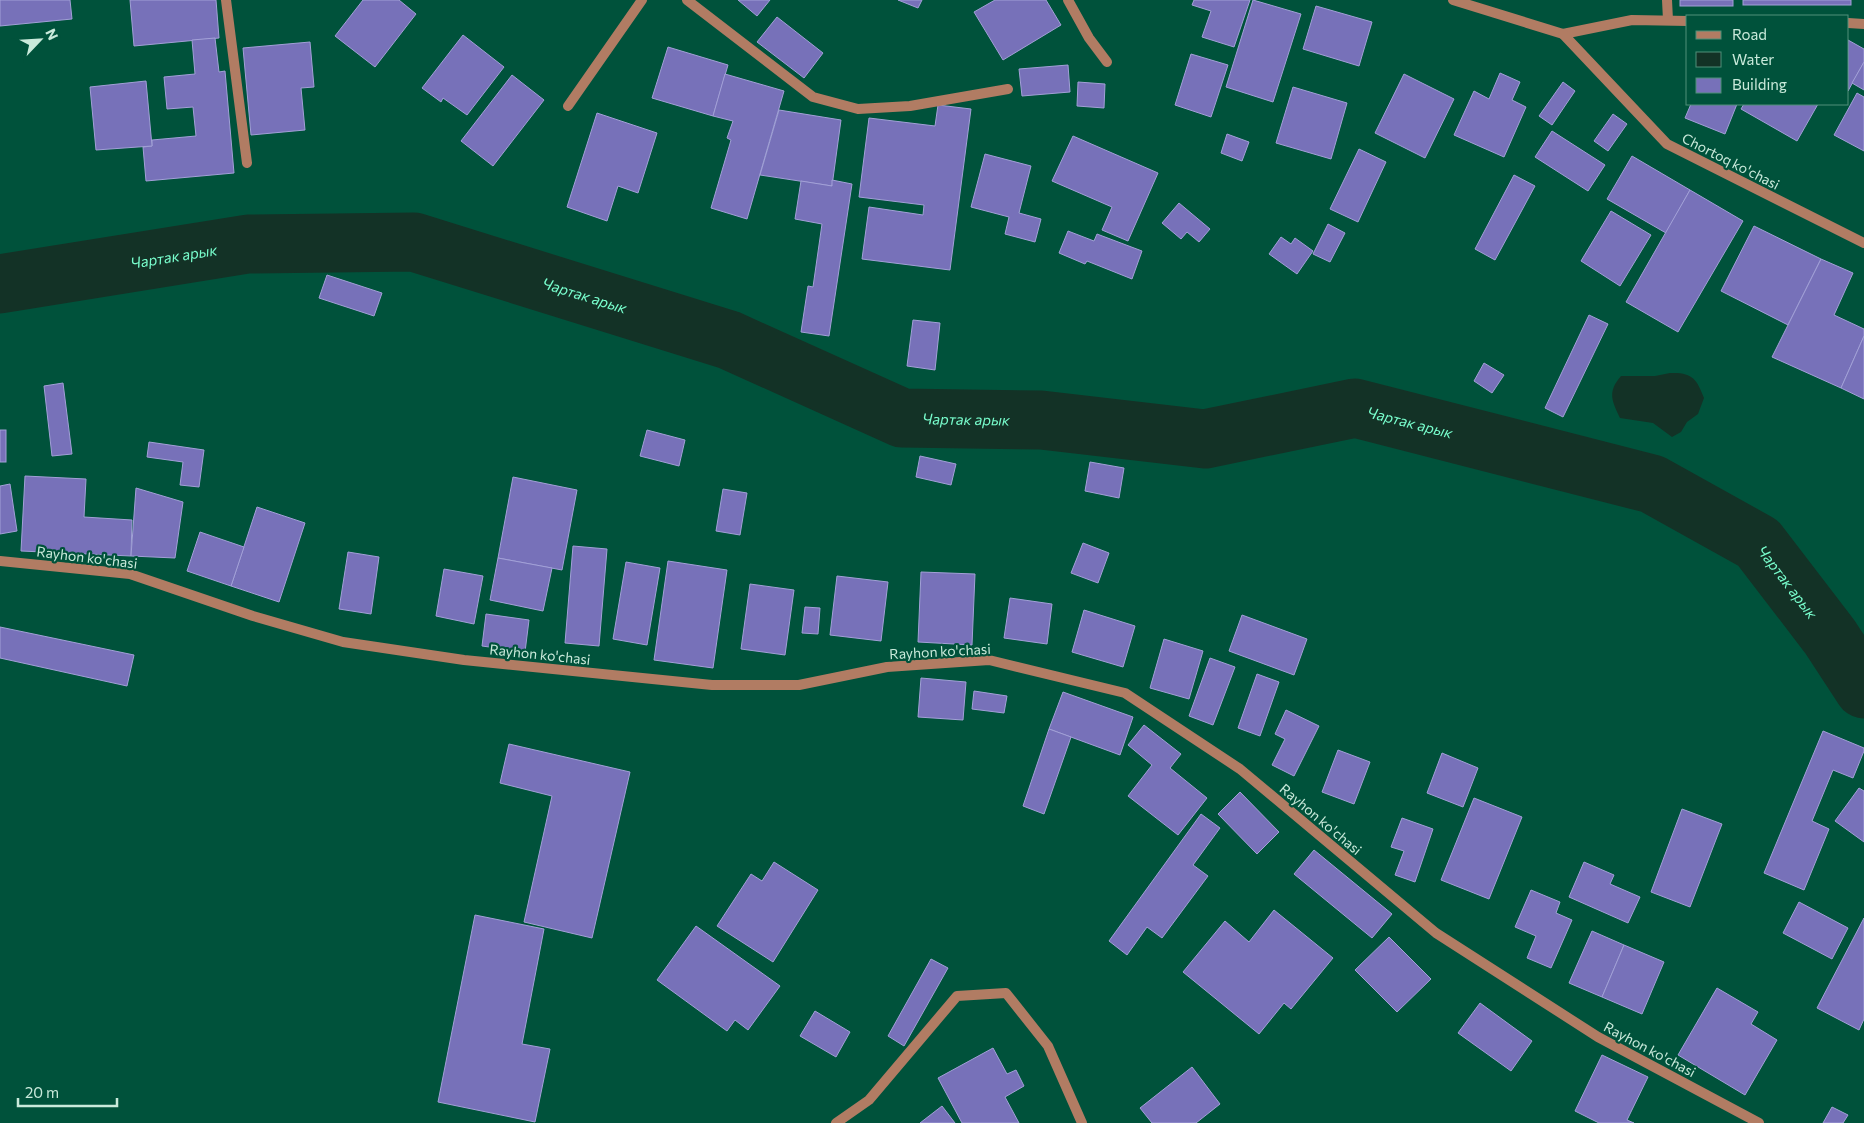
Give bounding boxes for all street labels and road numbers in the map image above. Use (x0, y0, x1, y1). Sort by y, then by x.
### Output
street label: Chortoq ko'chasi (1679, 129, 1783, 193)
street label: Rayhon ko'chasi (36, 542, 138, 572)
street label: Rayhon ko'chasi (489, 640, 591, 668)
street label: Rayhon ko'chasi (889, 640, 991, 662)
street label: Rayhon ko'chasi (1277, 780, 1365, 858)
street label: Rayhon ko'chasi (1601, 1018, 1699, 1080)

